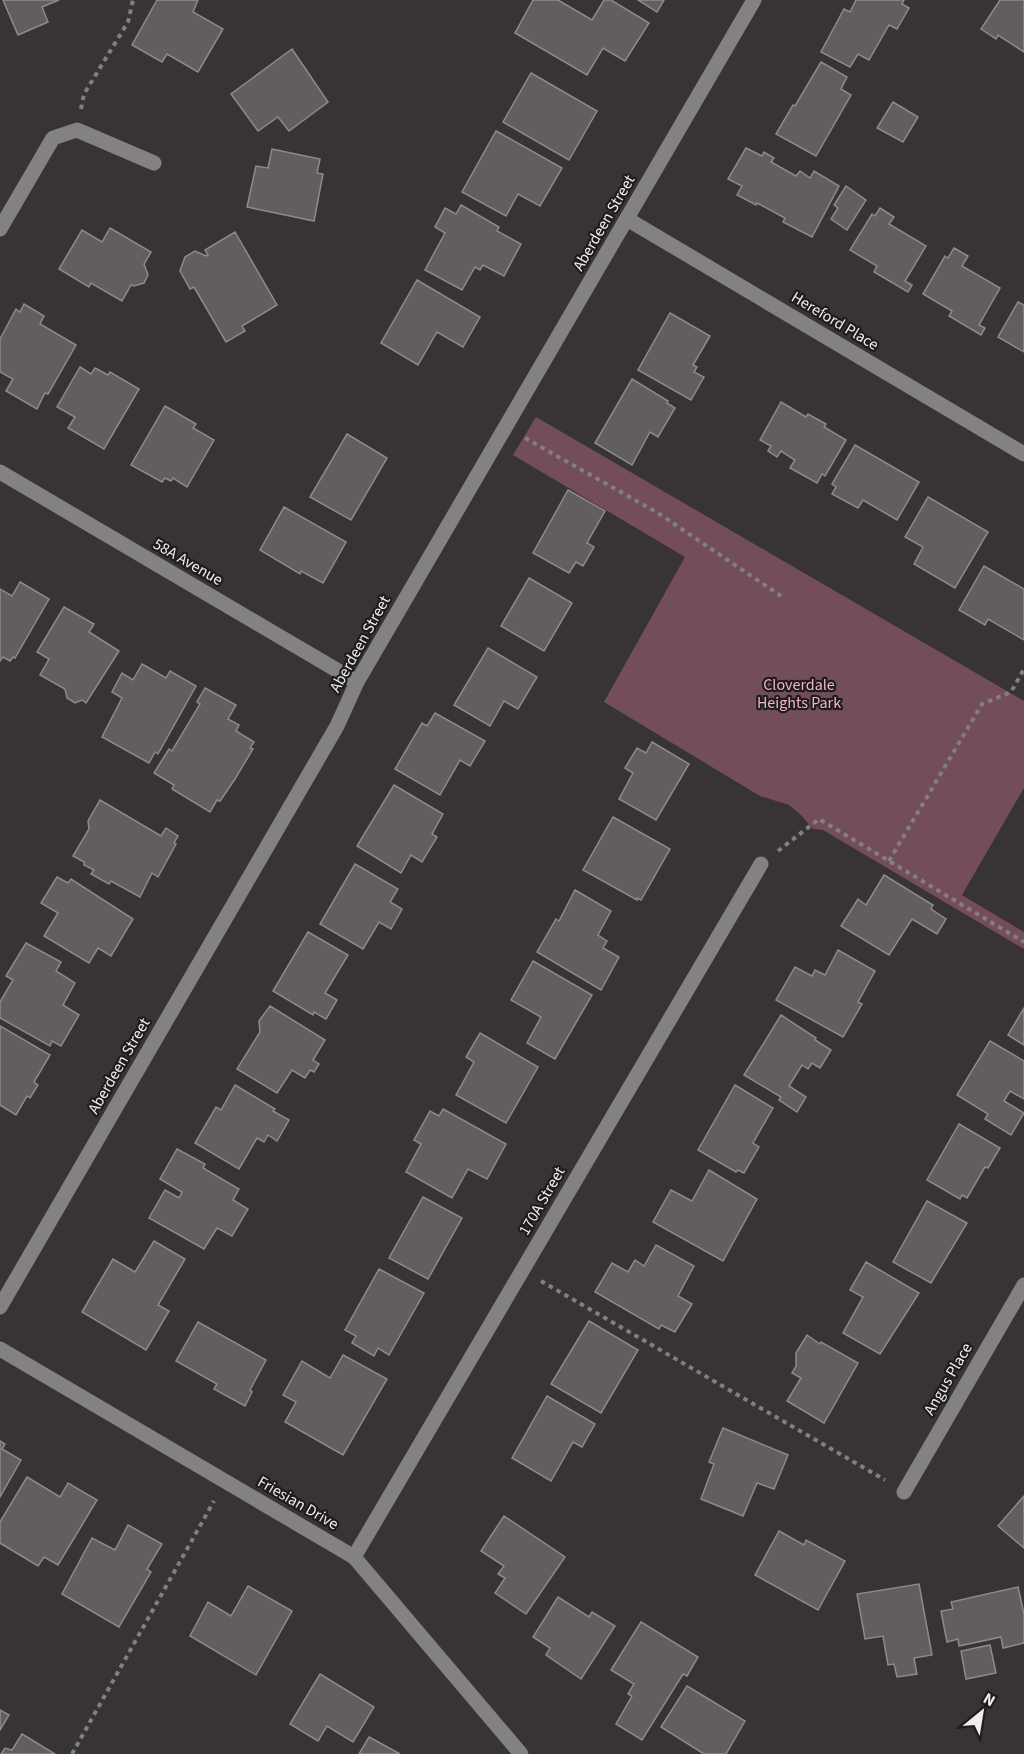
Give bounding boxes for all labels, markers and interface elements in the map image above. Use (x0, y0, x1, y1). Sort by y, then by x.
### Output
street label: Aberdeen Street (568, 170, 641, 275)
street label: Hereford Place (787, 286, 883, 356)
street label: 58A Avenue (149, 533, 227, 591)
street label: Aberdeen Street (324, 591, 396, 696)
park label: Cloverdale Heights Park (757, 674, 841, 714)
street label: Aberdeen Street (83, 1013, 156, 1118)
street label: 170A Street (514, 1162, 571, 1239)
street label: Angus Place (918, 1339, 978, 1419)
street label: Friesian Drive (253, 1471, 343, 1535)
north arrow (952, 1682, 1012, 1742)
text: N (979, 1688, 999, 1712)

